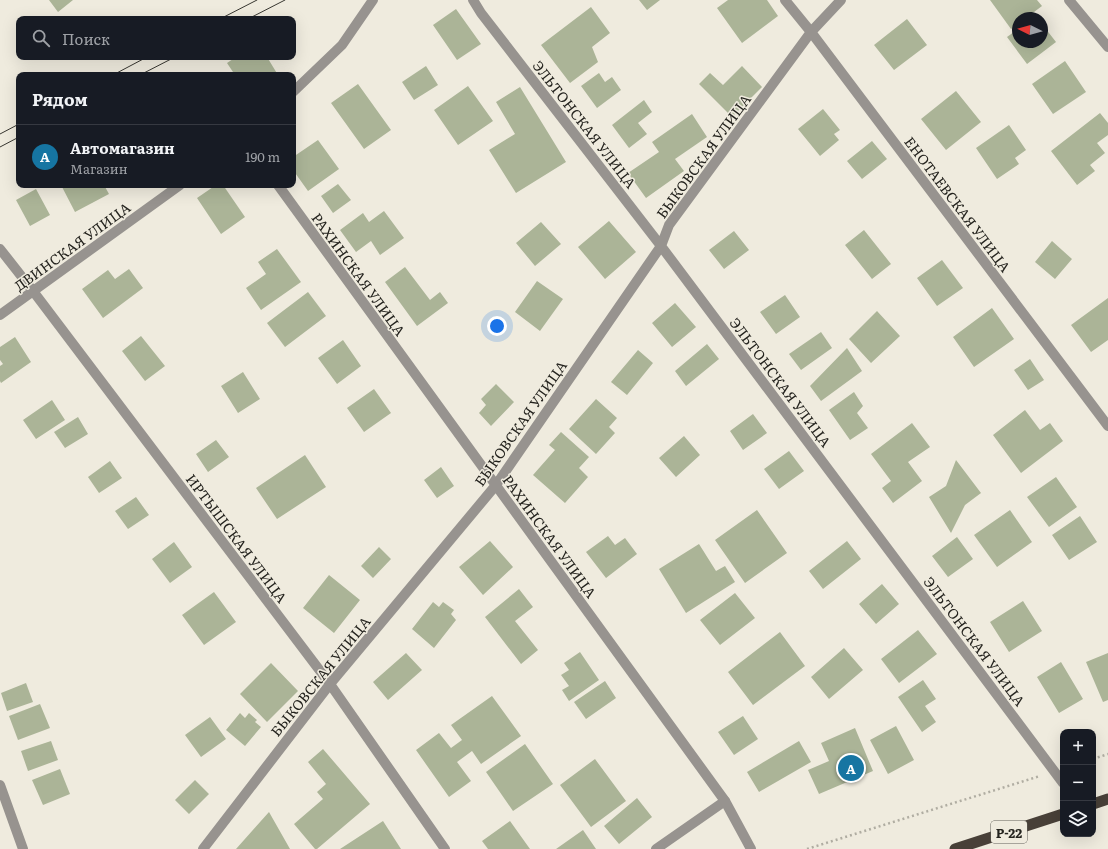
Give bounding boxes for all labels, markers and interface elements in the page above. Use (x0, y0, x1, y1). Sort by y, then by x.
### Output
north arrow (1012, 12, 1048, 48)
search box (16, 16, 296, 60)
icon: search (30, 27, 52, 49)
text: Поиск (62, 27, 110, 50)
street label: ЭЛЬТОНСКАЯ УЛИЦА (529, 56, 642, 193)
text: Рядом (32, 86, 88, 111)
street label: БЫКОВСКАЯ УЛИЦА (651, 89, 755, 222)
street label: ЕНОТАЕВСКАЯ УЛИЦА (900, 132, 1016, 276)
text: Автомагазин (70, 136, 175, 159)
text: A (40, 147, 50, 166)
text: 190 m (245, 147, 280, 166)
text: Магазин (70, 159, 128, 178)
street label: ДВИНСКАЯ УЛИЦА (10, 197, 135, 295)
street label: РАХИНСКАЯ УЛИЦА (308, 208, 411, 340)
street label: ЭЛЬТОНСКАЯ УЛИЦА (726, 313, 837, 451)
your location (487, 316, 507, 336)
street label: БЫКОВСКАЯ УЛИЦА (469, 356, 571, 490)
street label: ИРТЫШСКАЯ УЛИЦА (182, 469, 293, 607)
street label: РАХИНСКАЯ УЛИЦА (499, 470, 602, 602)
street label: ЭЛЬТОНСКАЯ УЛИЦА (920, 572, 1031, 710)
street label: БЫКОВСКАЯ УЛИЦА (265, 611, 375, 740)
map controls (1060, 729, 1096, 837)
button: + (1060, 729, 1096, 765)
pin: A (838, 753, 864, 783)
button: − (1060, 765, 1096, 801)
button: layers (1060, 801, 1096, 837)
road number: Р-22 (991, 821, 1027, 843)

